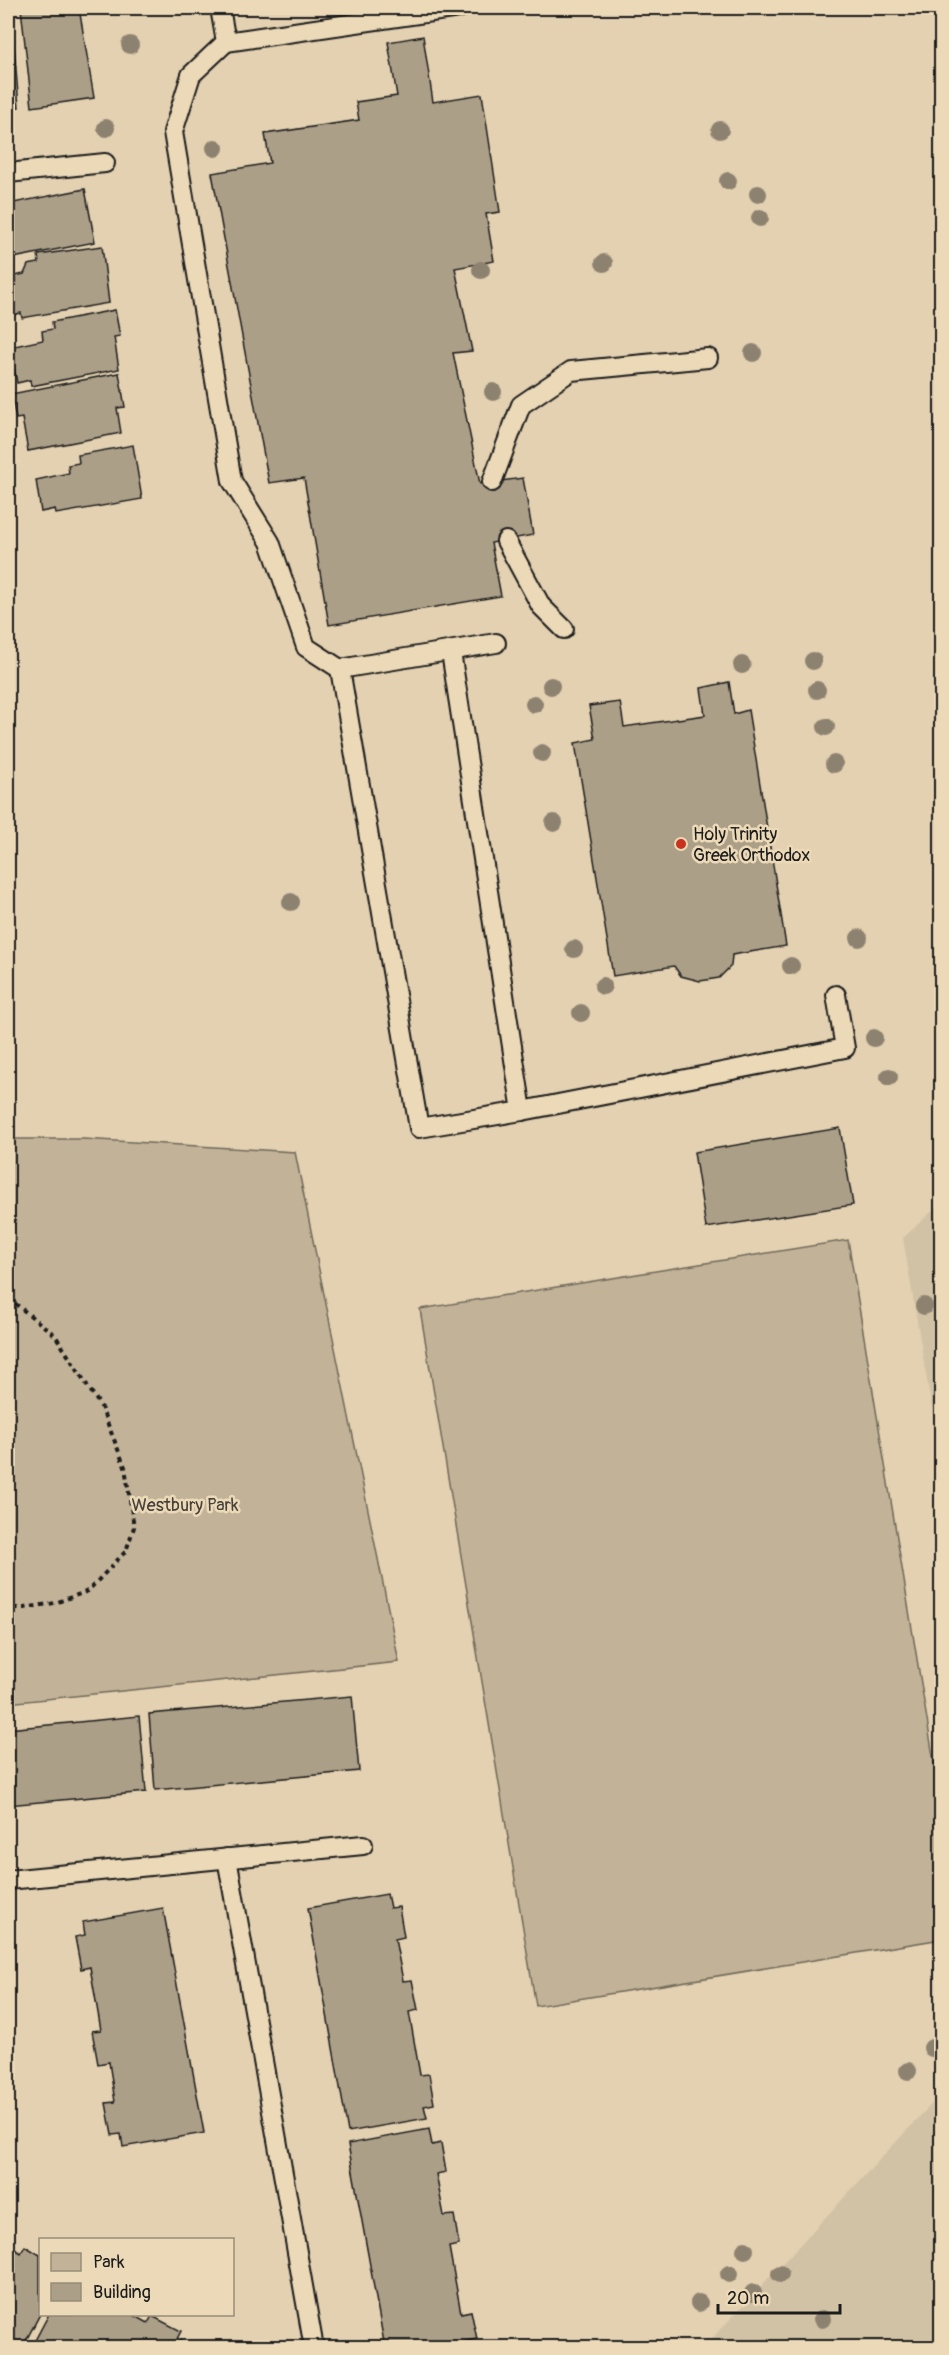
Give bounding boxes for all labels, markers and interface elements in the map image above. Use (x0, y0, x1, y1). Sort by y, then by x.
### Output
place label: Holy Trinity Greek Orthodox (693, 823, 810, 867)
marker: Holy Trinity Greek Orthodox (674, 837, 688, 851)
park label: Westbury Park (132, 1494, 239, 1517)
legend (39, 2238, 234, 2316)
text: Park (93, 2251, 125, 2274)
scale bar (718, 2277, 840, 2315)
text: Building (93, 2281, 151, 2304)
text: 20 m (727, 2287, 769, 2310)

